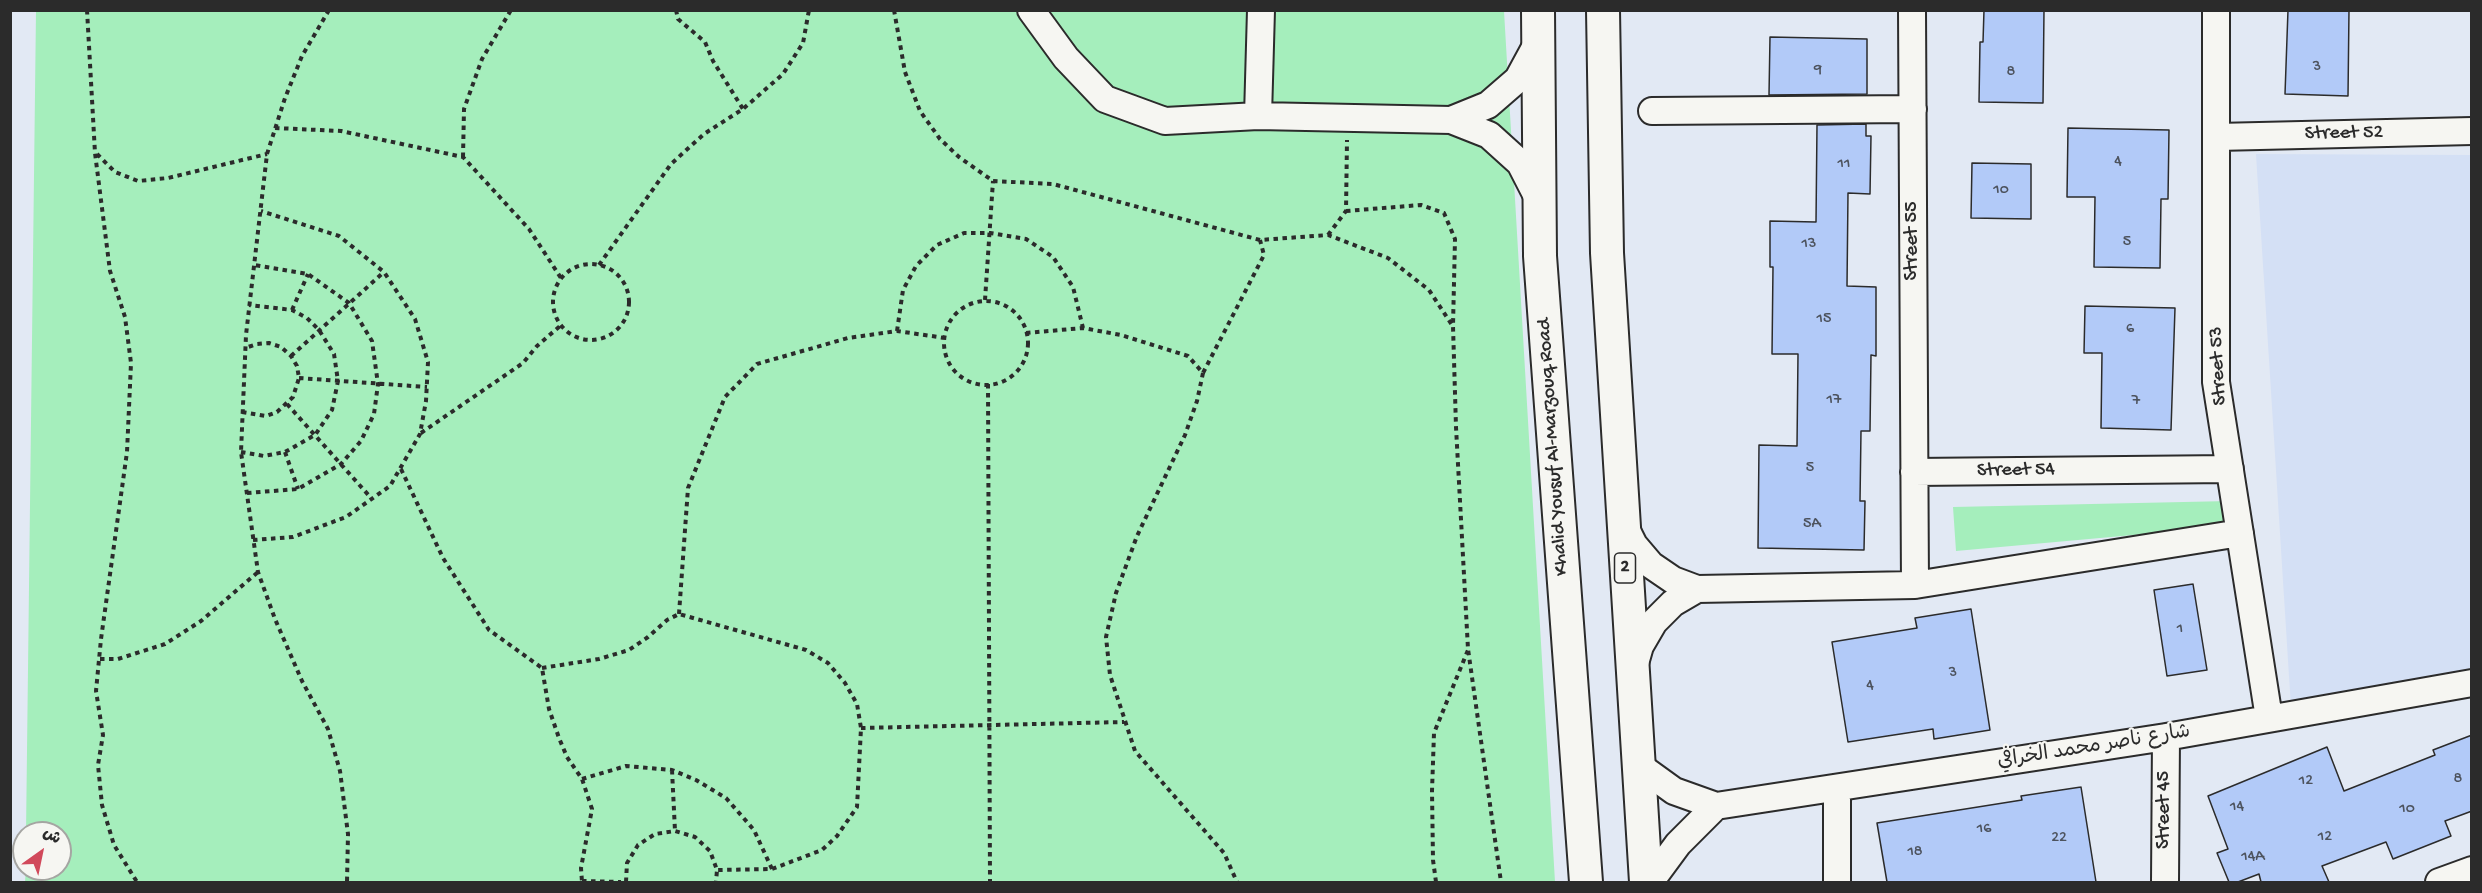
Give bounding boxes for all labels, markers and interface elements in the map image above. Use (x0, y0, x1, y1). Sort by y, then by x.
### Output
house number: 3 (2313, 58, 2321, 78)
house number: 9 (1814, 61, 1822, 81)
house number: 8 (2007, 63, 2015, 83)
street label: Street 52 (2305, 121, 2383, 147)
house number: 4 (2114, 153, 2122, 173)
house number: 11 (1838, 155, 1850, 175)
house number: 10 (1993, 181, 2009, 201)
street label: Street 55 (1901, 201, 1925, 281)
house number: 5 (2123, 233, 2131, 253)
house number: 13 (1802, 235, 1816, 255)
house number: 15 (1817, 310, 1831, 330)
street label: Khalid Yousuf Al-Marzouq Road (1533, 317, 1575, 577)
house number: 6 (2126, 320, 2134, 340)
street label: Street 53 (2205, 326, 2233, 406)
house number: 17 (1827, 391, 1841, 411)
house number: 7 (2132, 392, 2140, 412)
street label: Street 54 (1977, 458, 2055, 484)
house number: 5 (1806, 459, 1814, 479)
house number: 5A (1803, 515, 1821, 535)
road number: 2 (1614, 553, 1636, 583)
house number: 1 (2177, 620, 2183, 640)
house number: 3 (1949, 664, 1957, 684)
house number: 4 (1866, 677, 1874, 697)
street label: شارع ناصر محمد الخرافي (1996, 721, 2192, 775)
house number: 8 (2454, 770, 2462, 790)
street label: Street 45 (2153, 771, 2177, 849)
house number: 12 (2299, 772, 2313, 792)
house number: 14 (2230, 798, 2244, 818)
house number: 10 (2399, 800, 2415, 820)
house number: 16 (1977, 820, 1991, 840)
north arrow (12, 821, 72, 881)
text: ش (38, 824, 64, 850)
house number: 12 (2318, 828, 2332, 848)
house number: 22 (2051, 829, 2067, 849)
house number: 18 (1907, 843, 1923, 863)
house number: 14A (2241, 848, 2265, 868)

